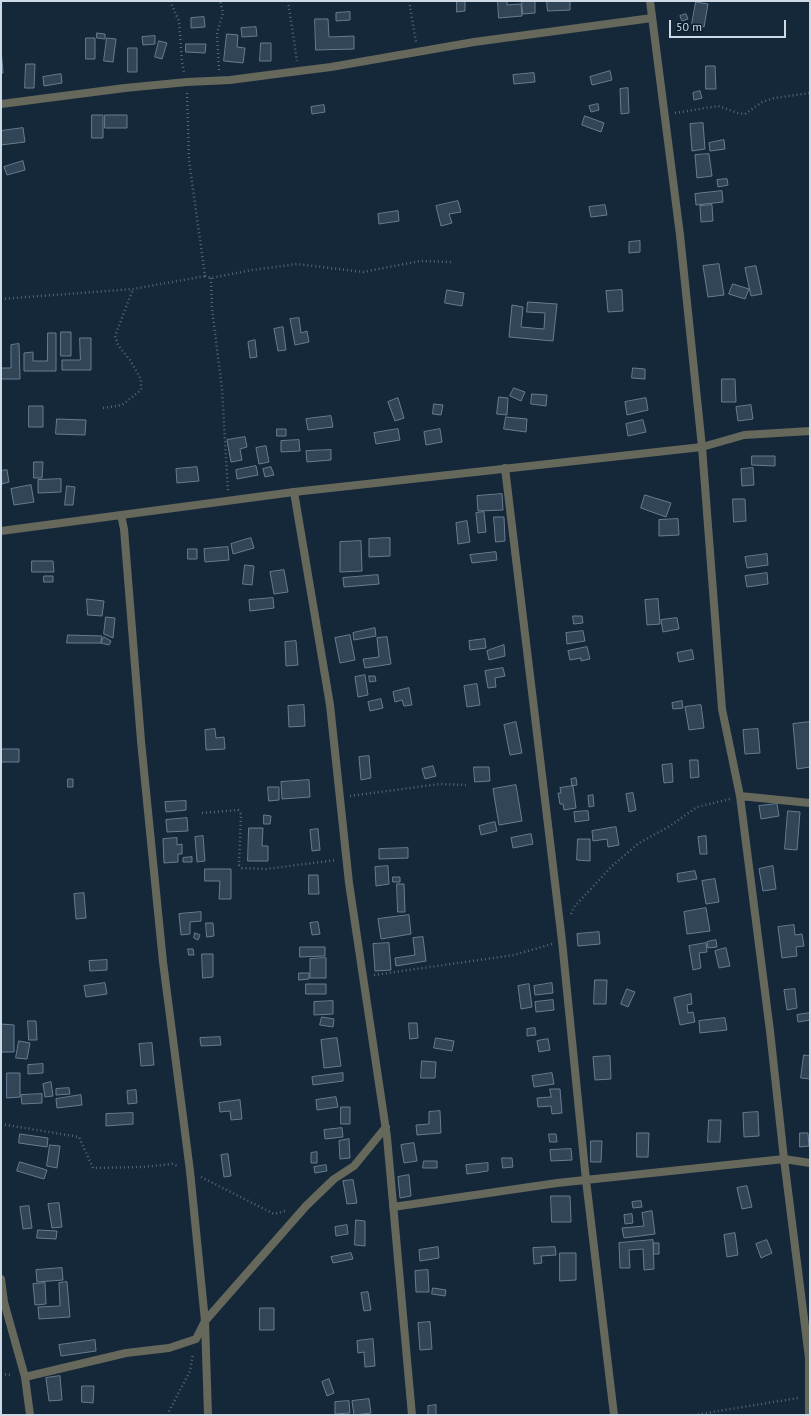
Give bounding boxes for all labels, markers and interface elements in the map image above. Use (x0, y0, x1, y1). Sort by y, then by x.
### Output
scale bar (671, 12, 788, 38)
text: 50 m (676, 19, 702, 34)

